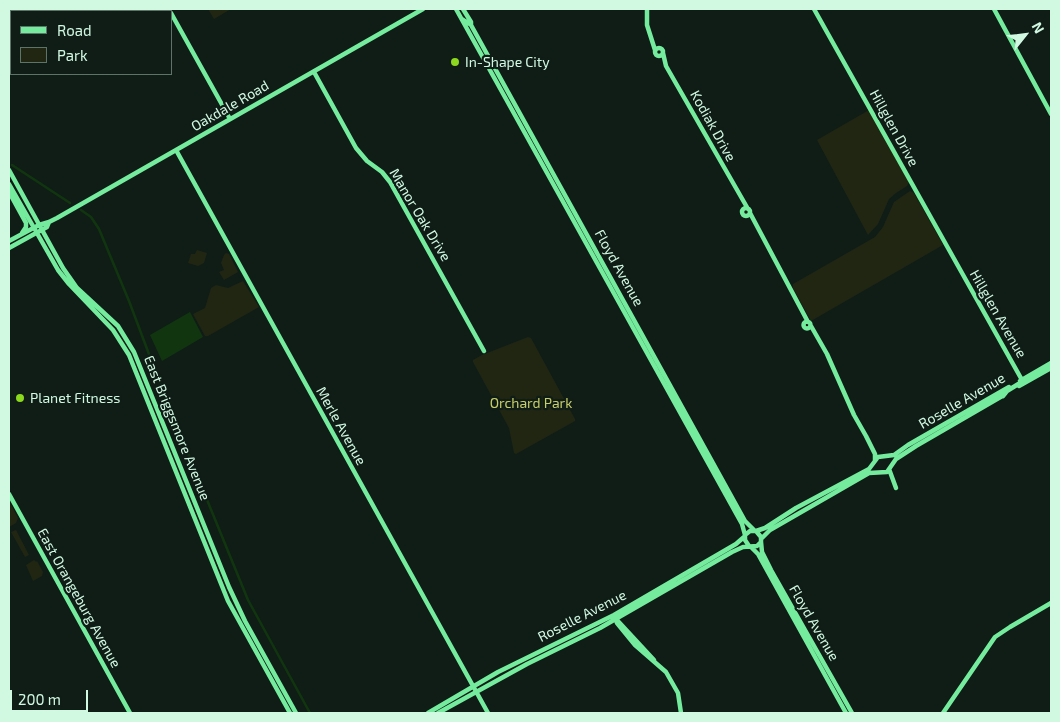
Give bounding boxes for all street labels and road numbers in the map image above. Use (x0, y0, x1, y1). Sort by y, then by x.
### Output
street label: Oakdale Road (188, 77, 272, 135)
street label: Hillglen Drive (866, 87, 922, 169)
street label: Kodiak Drive (687, 88, 739, 164)
street label: Manor Oak Drive (386, 166, 454, 264)
street label: Floyd Avenue (591, 227, 647, 309)
street label: Hillglen Avenue (966, 267, 1030, 361)
street label: East Briggsmore Avenue (140, 353, 214, 503)
street label: Roselle Avenue (916, 369, 1008, 433)
street label: Merle Avenue (313, 384, 369, 468)
street label: East Orangeburg Avenue (34, 525, 124, 671)
street label: Floyd Avenue (785, 582, 843, 664)
street label: Roselle Avenue (535, 586, 629, 646)

